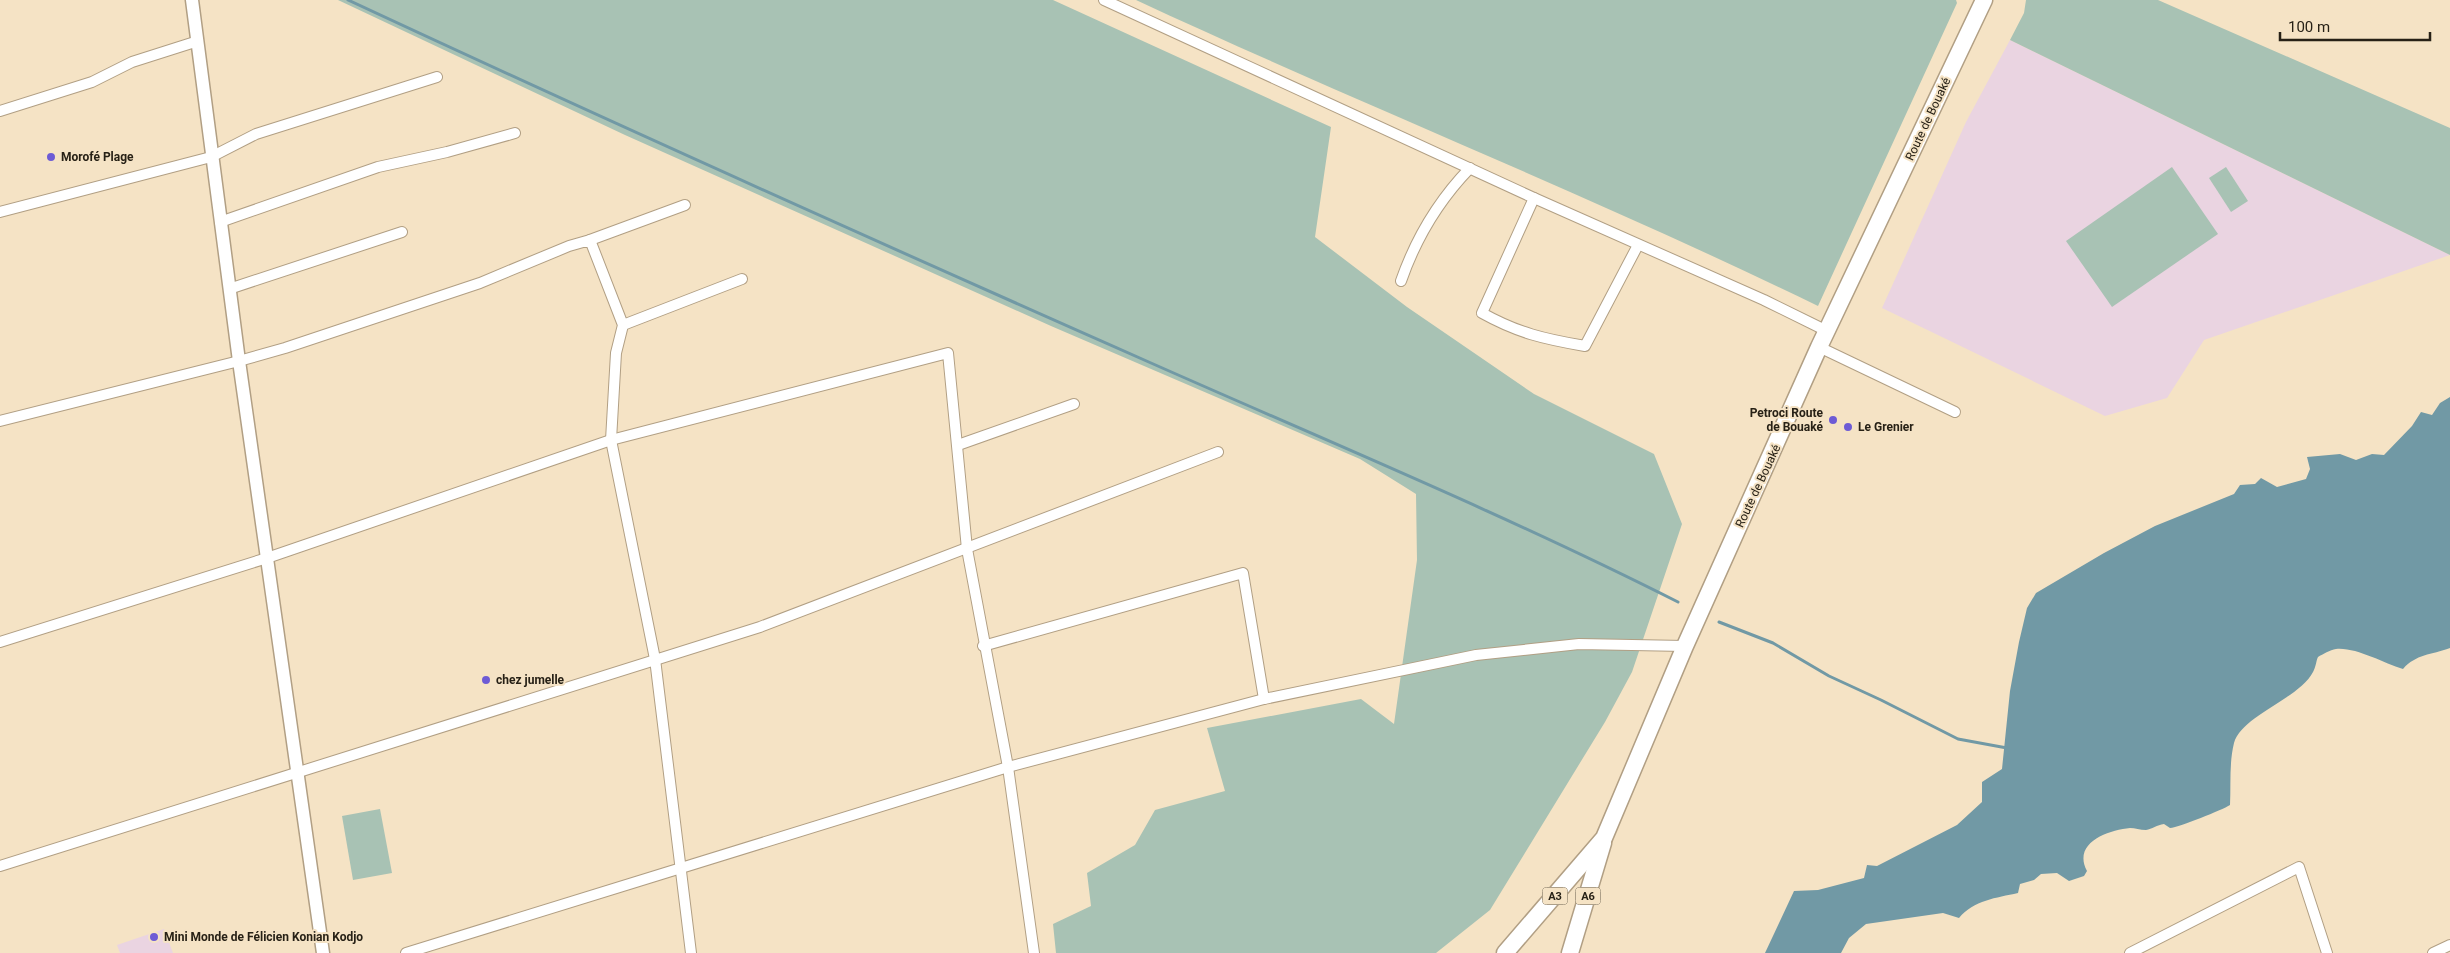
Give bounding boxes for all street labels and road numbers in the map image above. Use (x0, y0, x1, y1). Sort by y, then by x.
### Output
street label: Route de Bouaké (1903, 75, 1953, 163)
street label: Route de Bouaké (1733, 442, 1783, 530)
road number: A3 (1542, 888, 1568, 904)
road number: A6 (1576, 888, 1600, 904)

